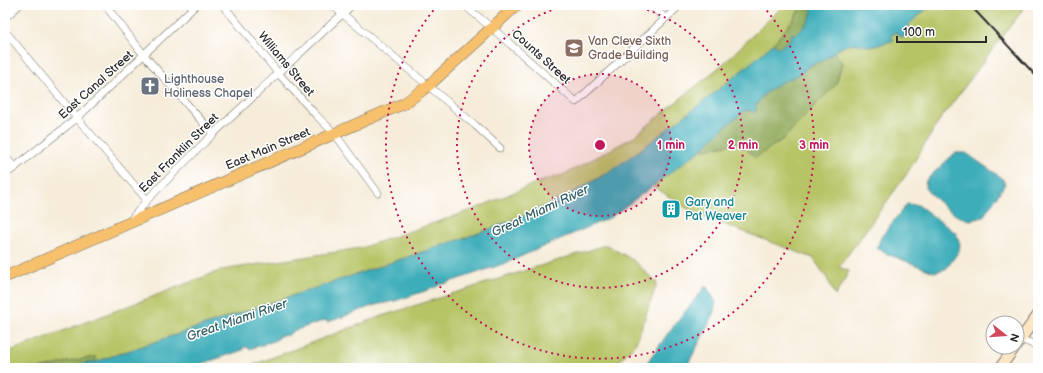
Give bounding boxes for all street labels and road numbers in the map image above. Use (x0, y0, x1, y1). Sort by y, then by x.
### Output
street label: Counts Street (508, 27, 574, 88)
street label: Williams Street (255, 29, 318, 100)
street label: East Canal Street (56, 47, 137, 122)
street label: East Franklin Street (136, 110, 222, 196)
street label: East Main Street (224, 124, 313, 174)

